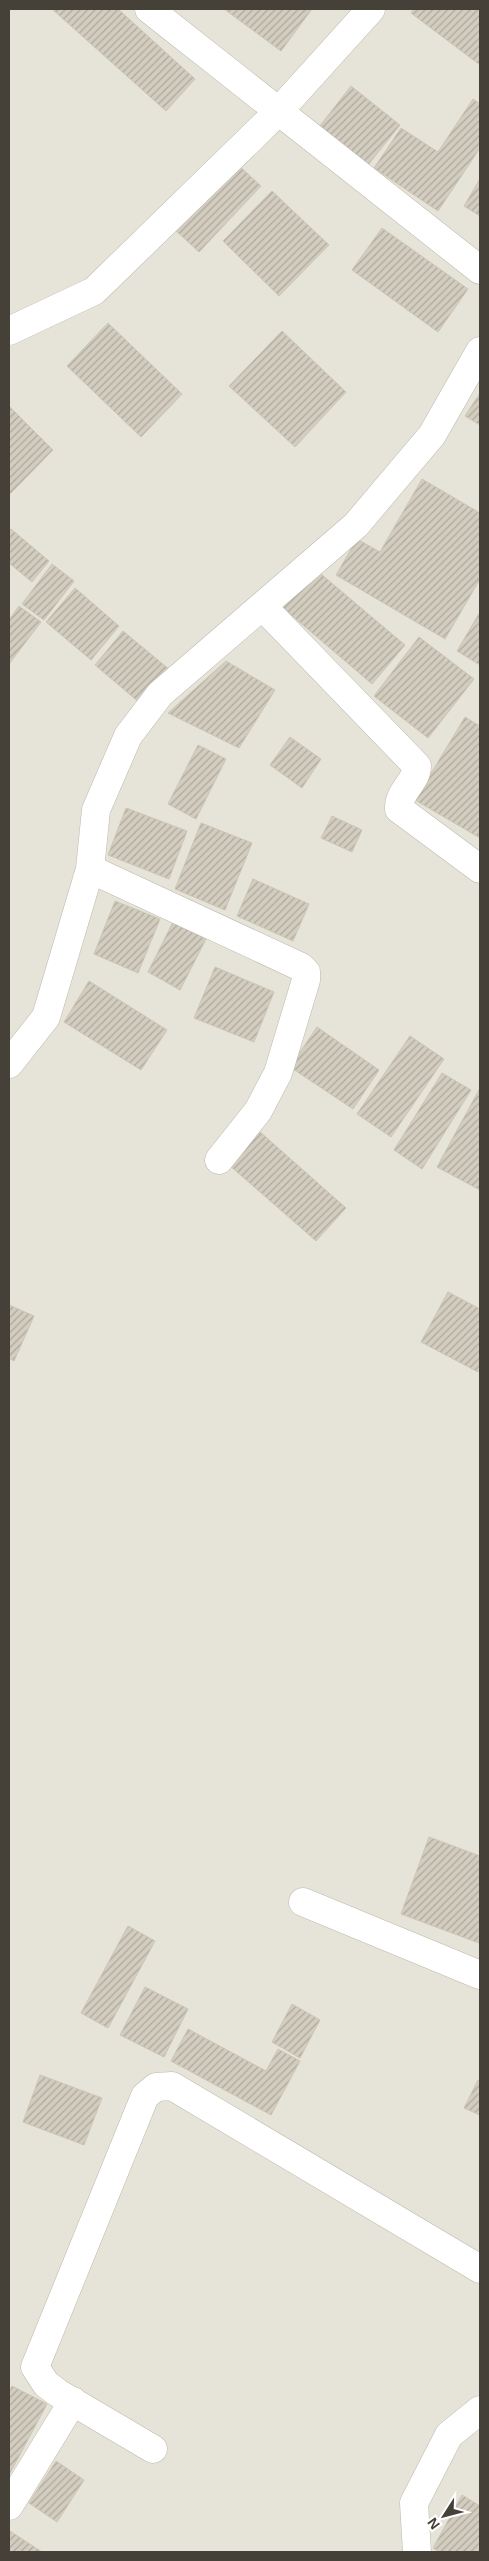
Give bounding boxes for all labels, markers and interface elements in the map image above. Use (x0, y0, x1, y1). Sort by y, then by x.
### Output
north arrow (419, 2491, 469, 2541)
text: N (424, 2515, 443, 2532)

